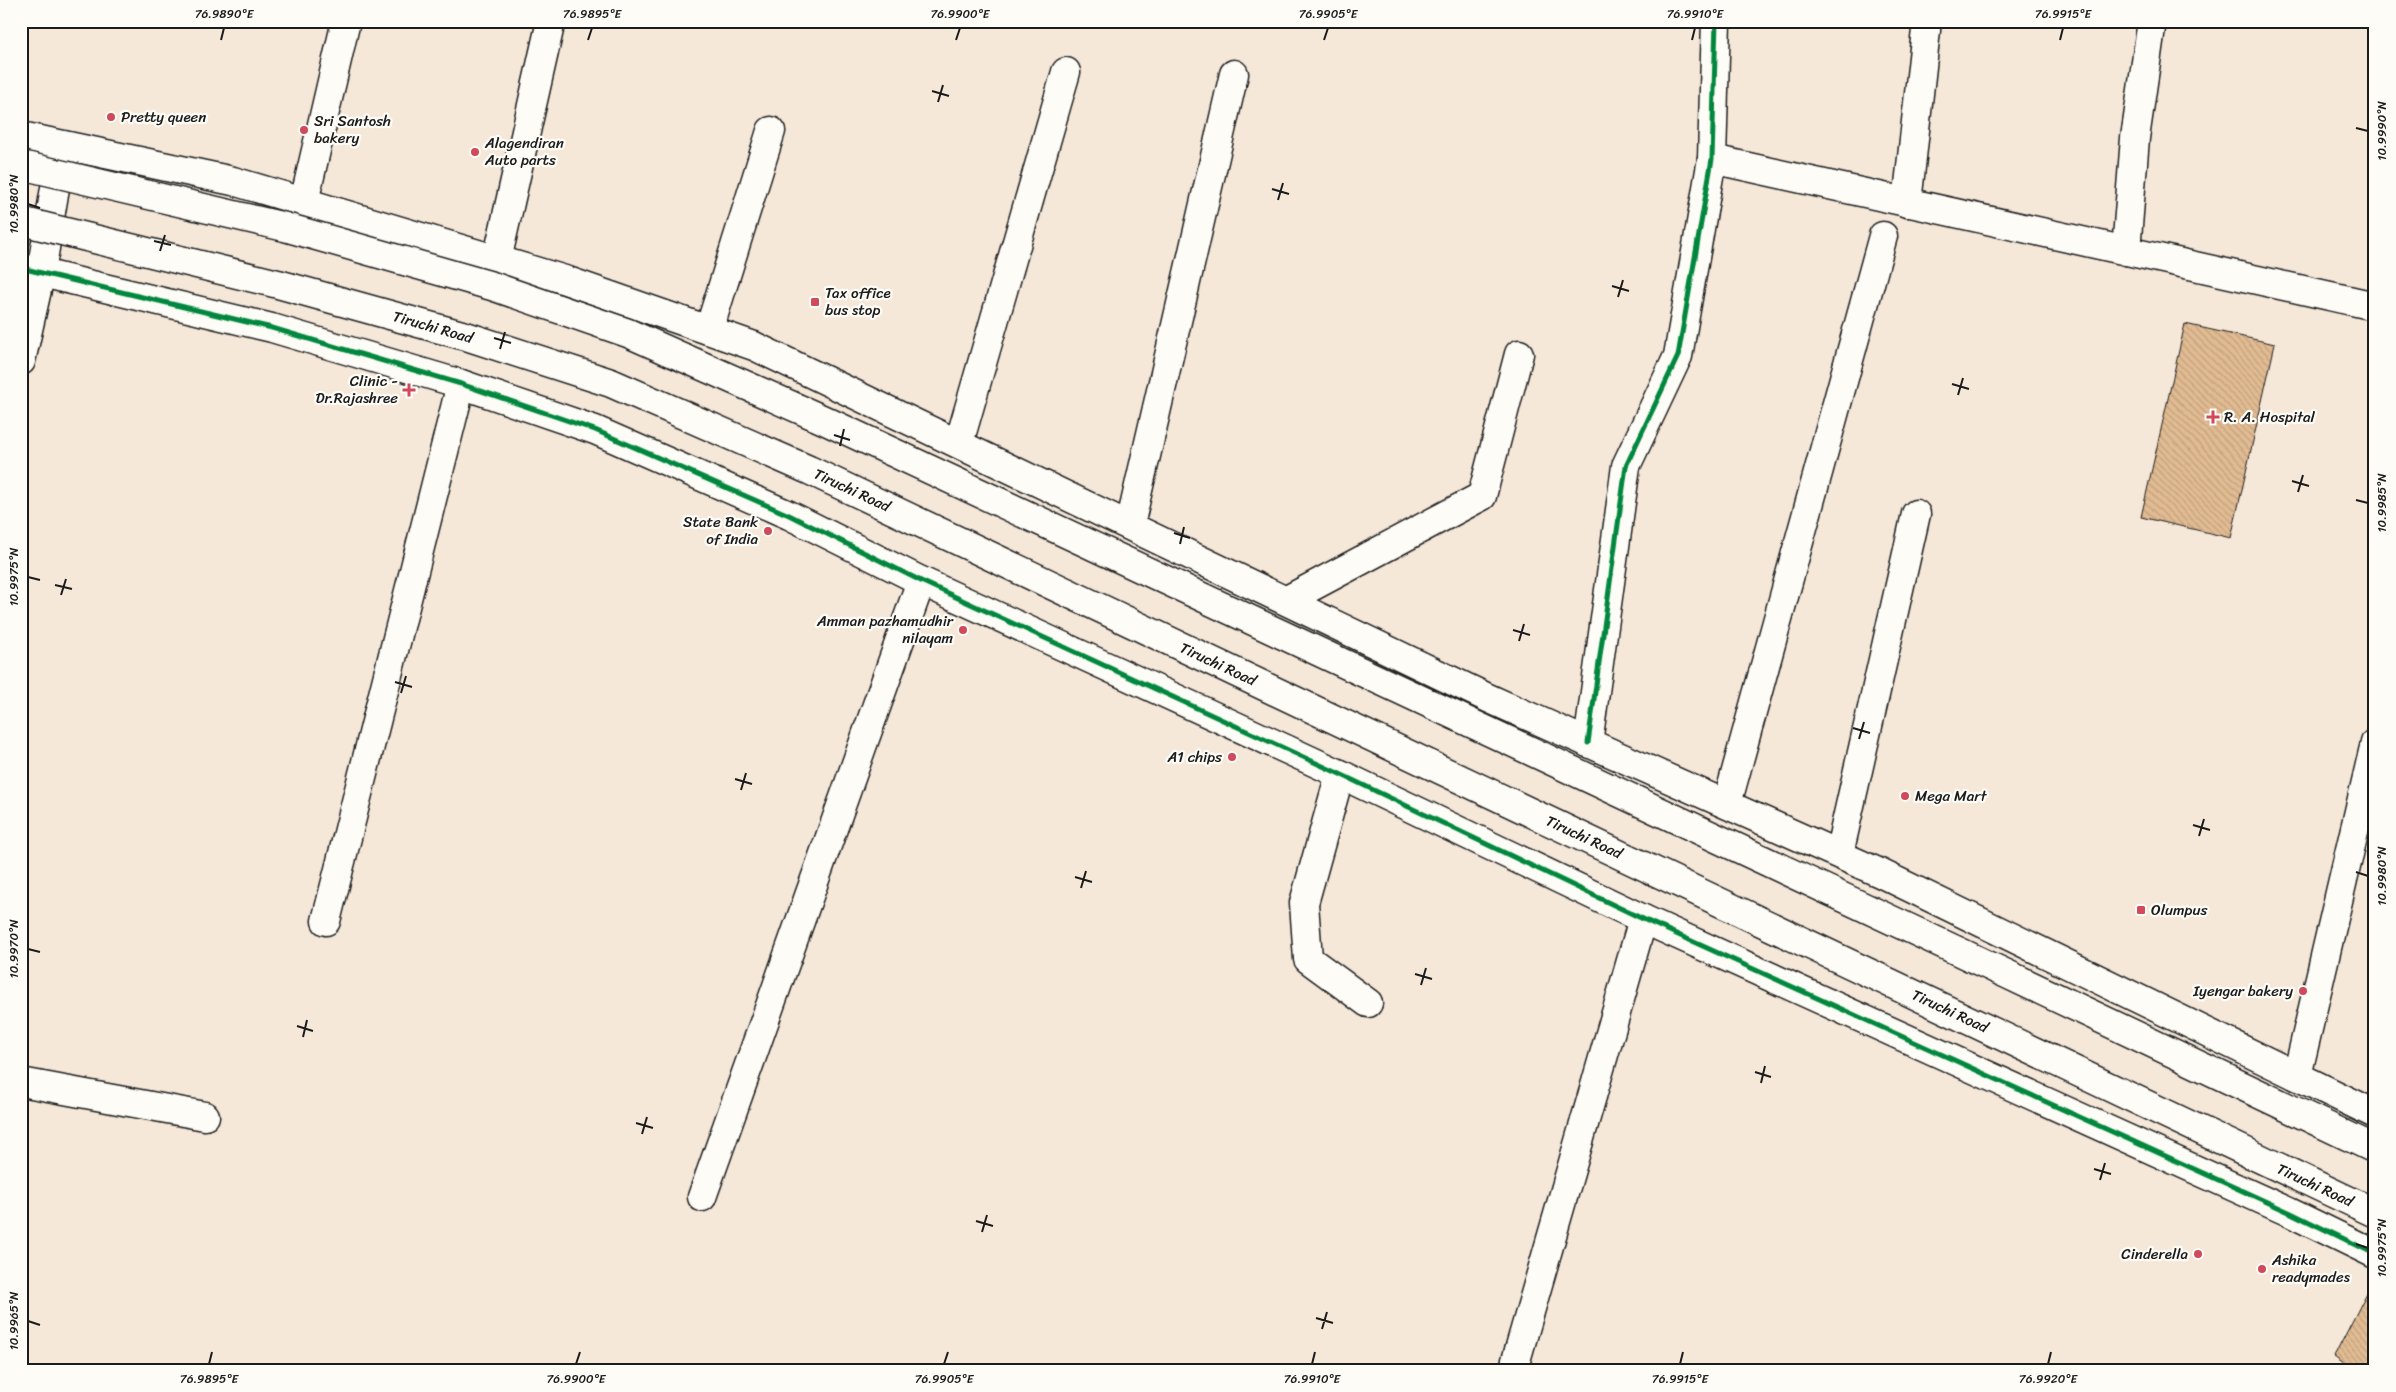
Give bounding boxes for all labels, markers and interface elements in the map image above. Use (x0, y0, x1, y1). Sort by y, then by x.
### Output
text: 76.9890°E (195, 3, 255, 25)
text: 76.9895°E (563, 3, 623, 25)
text: 76.9900°E (931, 3, 991, 25)
text: 76.9905°E (1299, 3, 1359, 25)
text: 76.9910°E (1667, 3, 1725, 25)
text: 76.9915°E (2035, 3, 2092, 25)
text: 10.9990°N (2371, 101, 2393, 161)
place label: Pretty queen (121, 104, 206, 130)
place label: Sri Santosh bakery (314, 108, 391, 151)
marker: Pretty queen (105, 111, 117, 123)
marker: Sri Santosh bakery (298, 124, 310, 136)
place label: Alagendiran Auto parts (484, 130, 564, 173)
marker: Alagendiran Auto parts (469, 146, 481, 158)
text: 10.9980°N (3, 174, 25, 234)
place label: Tax office bus stop (825, 280, 891, 323)
marker: Tax office bus stop (809, 296, 821, 308)
street label: Tiruchi Road (390, 303, 477, 351)
place label: Clinic - Dr.Rajashree (315, 368, 398, 411)
marker: Clinic - Dr.Rajashree (402, 383, 416, 397)
place label: R. A. Hospital (2224, 404, 2316, 430)
marker: R. A. Hospital (2206, 410, 2220, 424)
street label: Tiruchi Road (809, 461, 896, 520)
text: 10.9985°N (2371, 473, 2393, 533)
place label: State Bank of India (683, 509, 759, 552)
marker: State Bank of India (762, 525, 774, 537)
text: 10.9975°N (3, 547, 25, 606)
place label: Amman pazhamudhir nilayam (816, 608, 954, 651)
marker: Amman pazhamudhir nilayam (957, 624, 969, 636)
street label: Tiruchi Road (1175, 635, 1262, 694)
place label: A1 chips (1167, 744, 1222, 770)
marker: A1 chips (1226, 751, 1238, 763)
place label: Mega Mart (1915, 783, 1987, 809)
marker: Mega Mart (1899, 790, 1911, 802)
street label: Tiruchi Road (1541, 808, 1628, 867)
text: 10.9980°N (2371, 846, 2393, 906)
place label: Olumpus (2151, 897, 2208, 923)
marker: Olumpus (2135, 904, 2147, 916)
text: 10.9970°N (3, 919, 25, 978)
place label: Iyengar bakery (2192, 978, 2293, 1004)
street label: Tiruchi Road (1907, 982, 1994, 1041)
marker: Iyengar bakery (2297, 985, 2309, 997)
street label: Tiruchi Road (2272, 1156, 2359, 1215)
text: 10.9975°N (2371, 1218, 2393, 1277)
place label: Cinderella (2121, 1241, 2188, 1267)
place label: Ashika readymades (2271, 1247, 2351, 1290)
marker: Cinderella (2192, 1248, 2204, 1260)
marker: Ashika readymades (2256, 1263, 2268, 1275)
text: 10.9965°N (3, 1291, 25, 1350)
text: 76.9895°E (180, 1368, 240, 1390)
text: 76.9900°E (547, 1368, 607, 1390)
text: 76.9905°E (915, 1368, 975, 1390)
text: 76.9910°E (1284, 1368, 1342, 1390)
text: 76.9915°E (1652, 1368, 1709, 1390)
text: 76.9920°E (2019, 1368, 2079, 1390)

